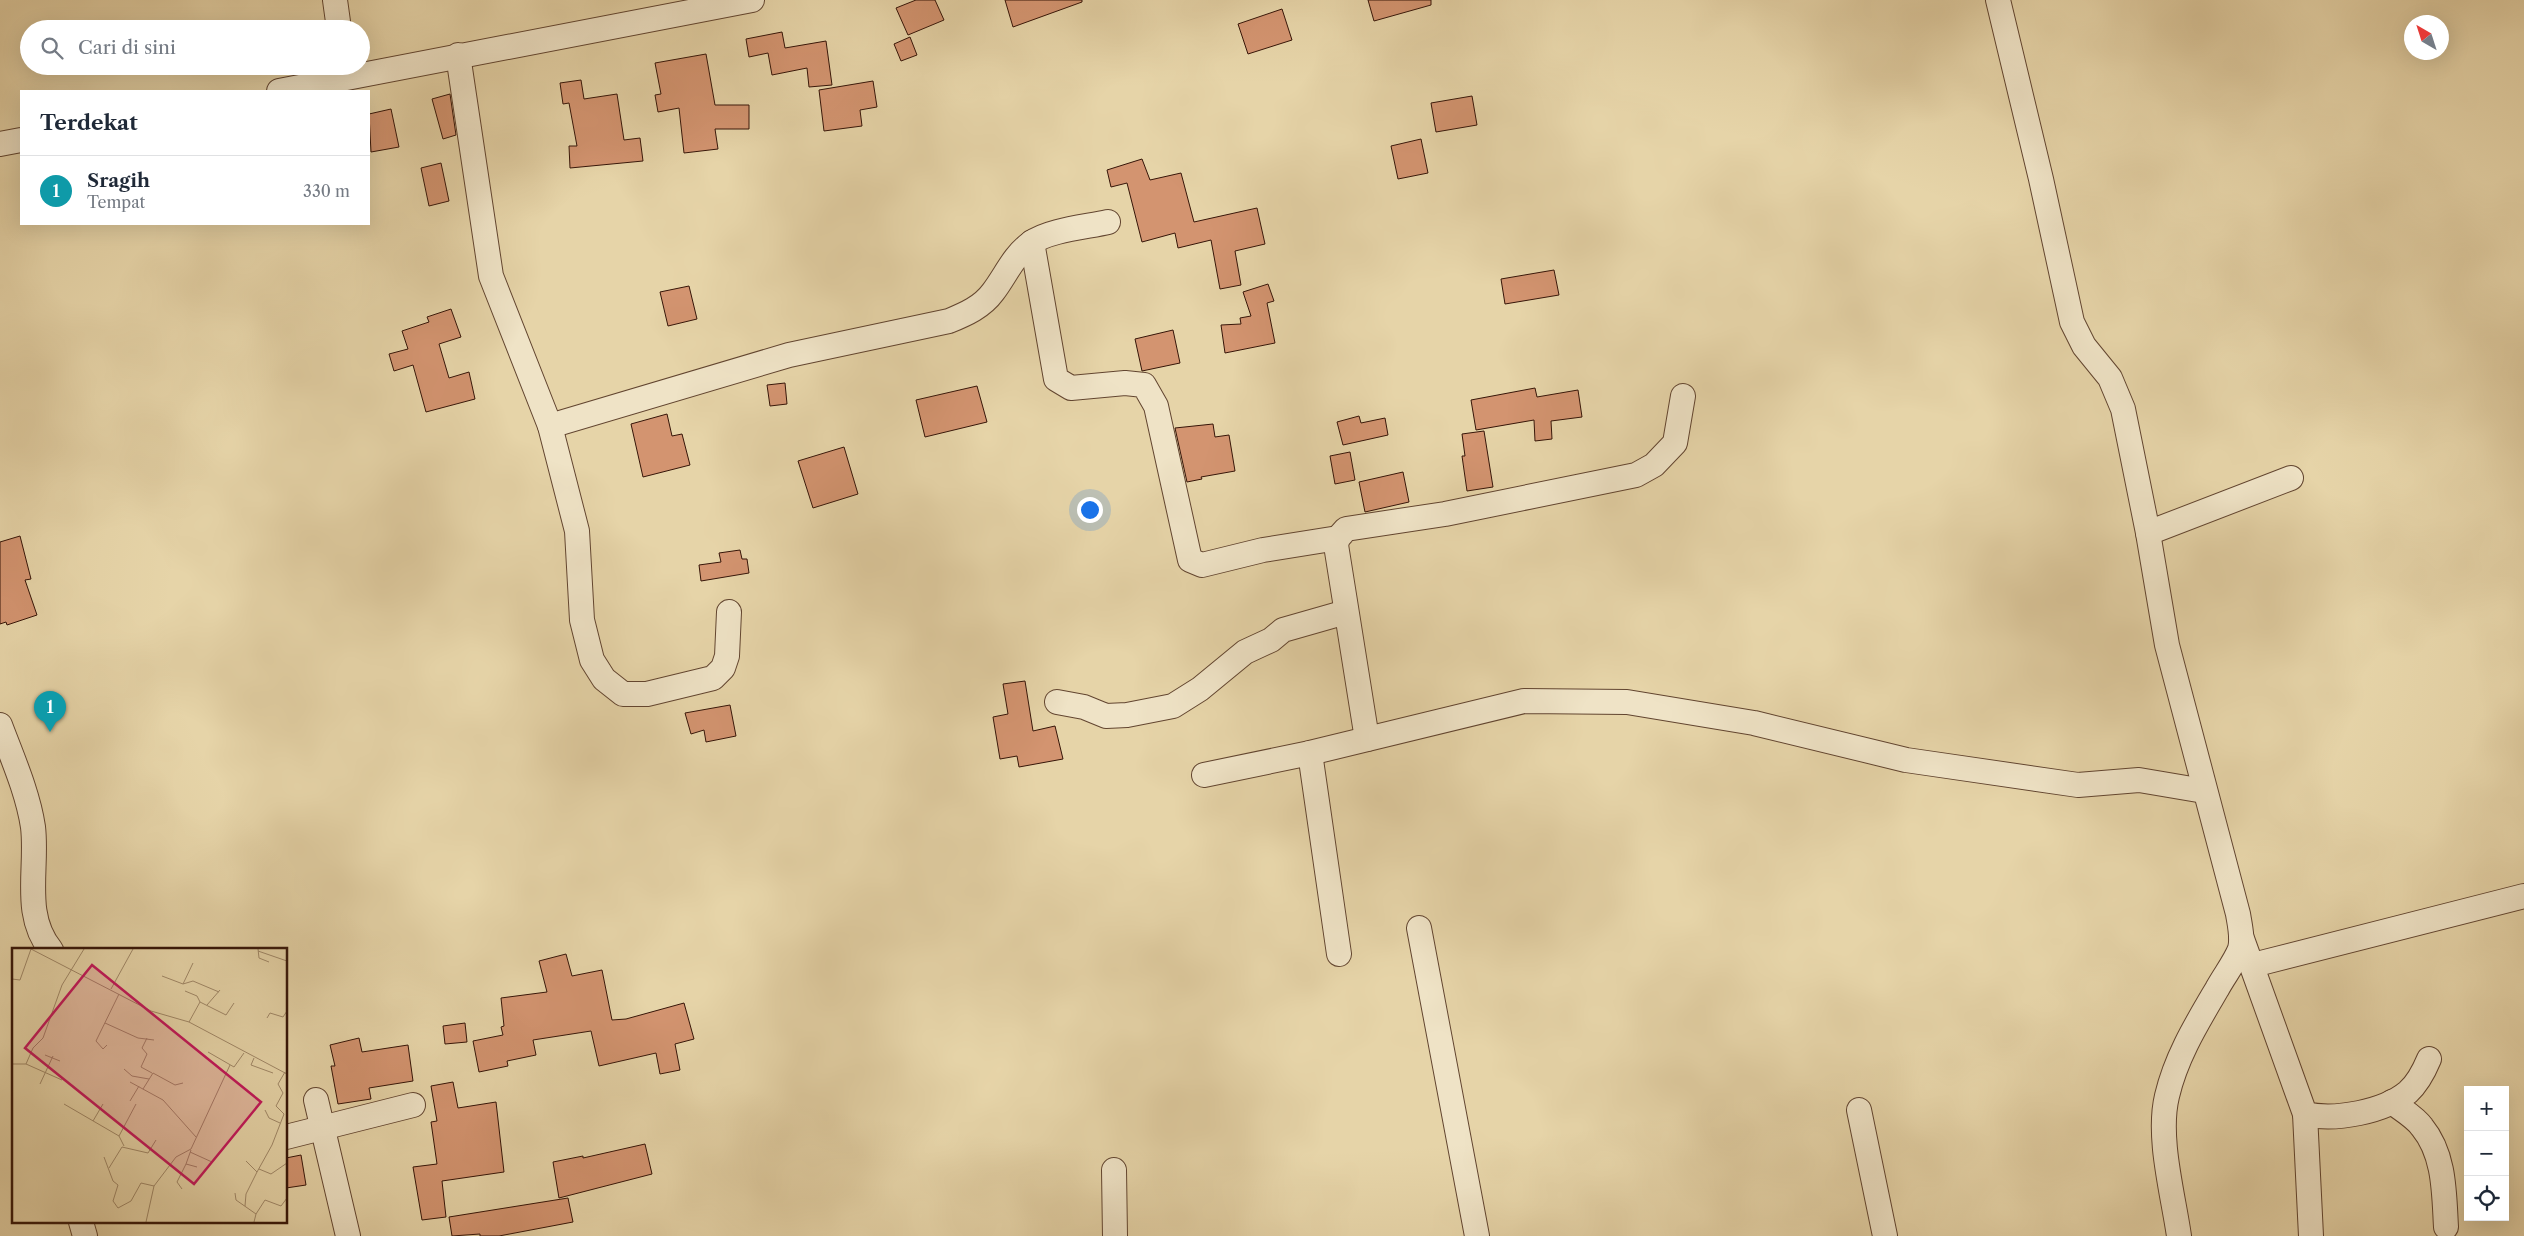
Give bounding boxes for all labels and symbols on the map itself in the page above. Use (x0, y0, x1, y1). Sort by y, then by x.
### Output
north arrow (2404, 15, 2449, 60)
your location (1077, 497, 1103, 523)
pin: 1 (34, 691, 66, 732)
inset map (12, 948, 288, 1224)

